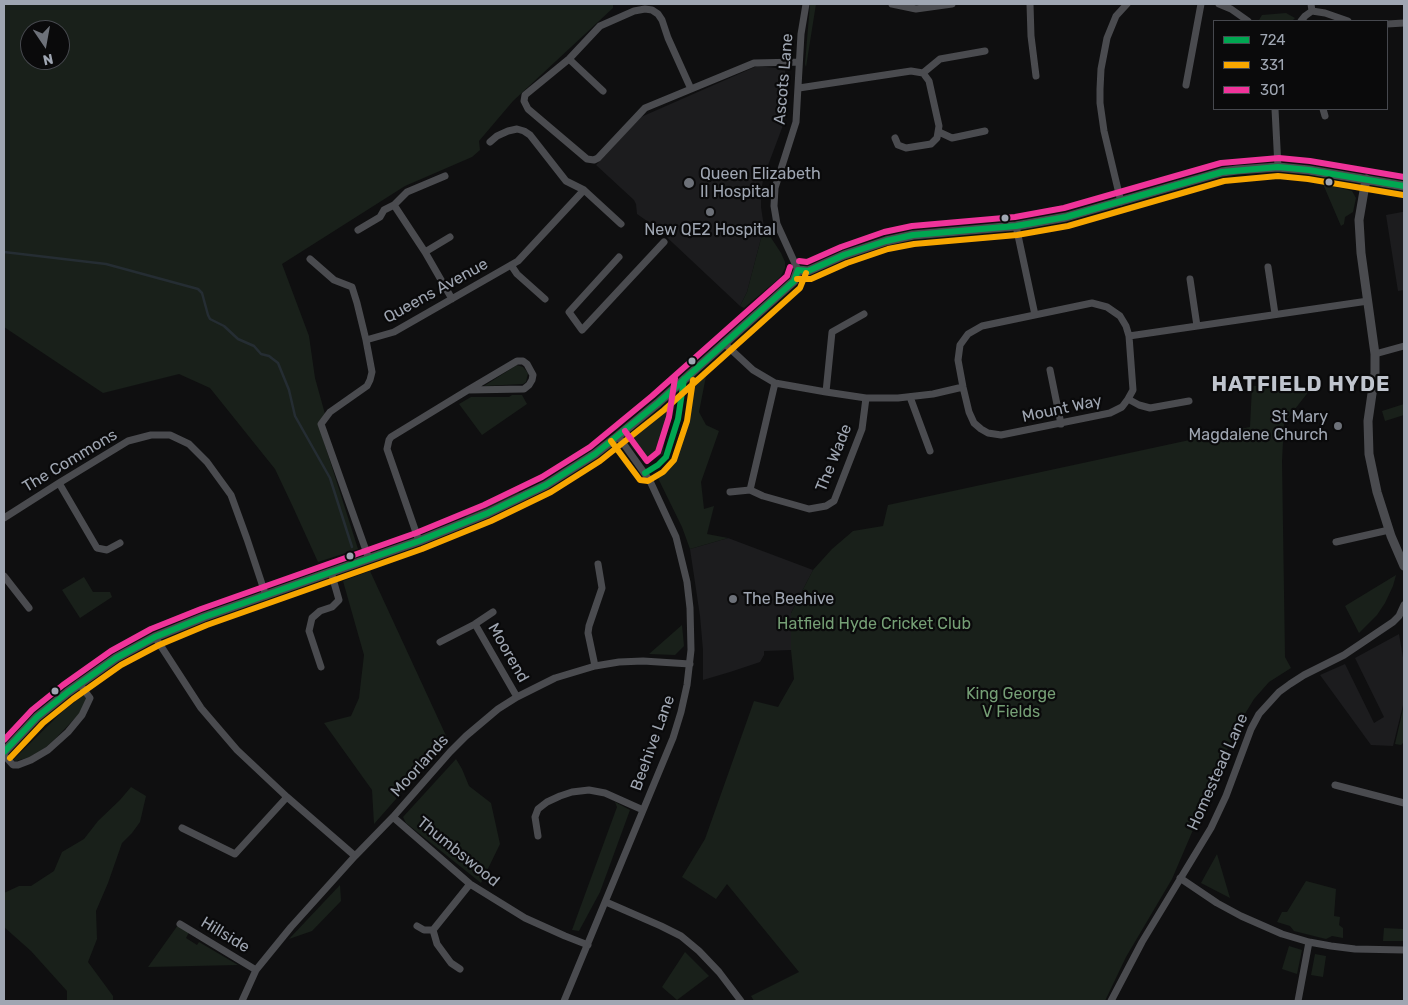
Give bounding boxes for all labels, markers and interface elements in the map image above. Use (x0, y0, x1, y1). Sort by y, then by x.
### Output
north arrow (20, 20, 70, 70)
legend (1213, 20, 1388, 110)
text: 724 (1260, 31, 1286, 49)
street label: Ascots Lane (770, 33, 798, 125)
text: N (41, 50, 55, 69)
text: 331 (1260, 56, 1284, 74)
text: 301 (1260, 81, 1285, 99)
place label: Queen Elizabeth II Hospital (700, 164, 821, 202)
marker: Queen Elizabeth II Hospital (682, 176, 696, 190)
unlabelled marker (1324, 177, 1334, 187)
marker: New QE2 Hospital (704, 206, 716, 218)
unlabelled marker (1000, 213, 1010, 223)
place label: New QE2 Hospital (644, 220, 776, 240)
street label: Queens Avenue (381, 254, 491, 328)
unlabelled marker (687, 356, 697, 366)
district label: HATFIELD HYDE (1210, 372, 1392, 398)
street label: Mount Way (1020, 391, 1104, 427)
place label: St Mary Magdalene Church (1189, 407, 1328, 445)
marker: St Mary Magdalene Church (1332, 420, 1344, 432)
street label: The Wade (812, 421, 856, 495)
street label: The Commons (19, 425, 121, 497)
unlabelled marker (345, 551, 355, 561)
place label: The Beehive (743, 589, 834, 609)
marker: The Beehive (727, 593, 739, 605)
park label: Hatfield Hyde Cricket Club (777, 614, 971, 634)
street label: Moorend (483, 620, 533, 686)
park label: King George V Fields (966, 684, 1056, 722)
unlabelled marker (50, 686, 60, 696)
street label: Beehive Lane (627, 693, 679, 793)
street label: Homestead Lane (1184, 711, 1252, 833)
street label: Moorlands (387, 731, 453, 801)
street label: Thumbswood (413, 813, 503, 891)
street label: Hillside (197, 913, 253, 957)

